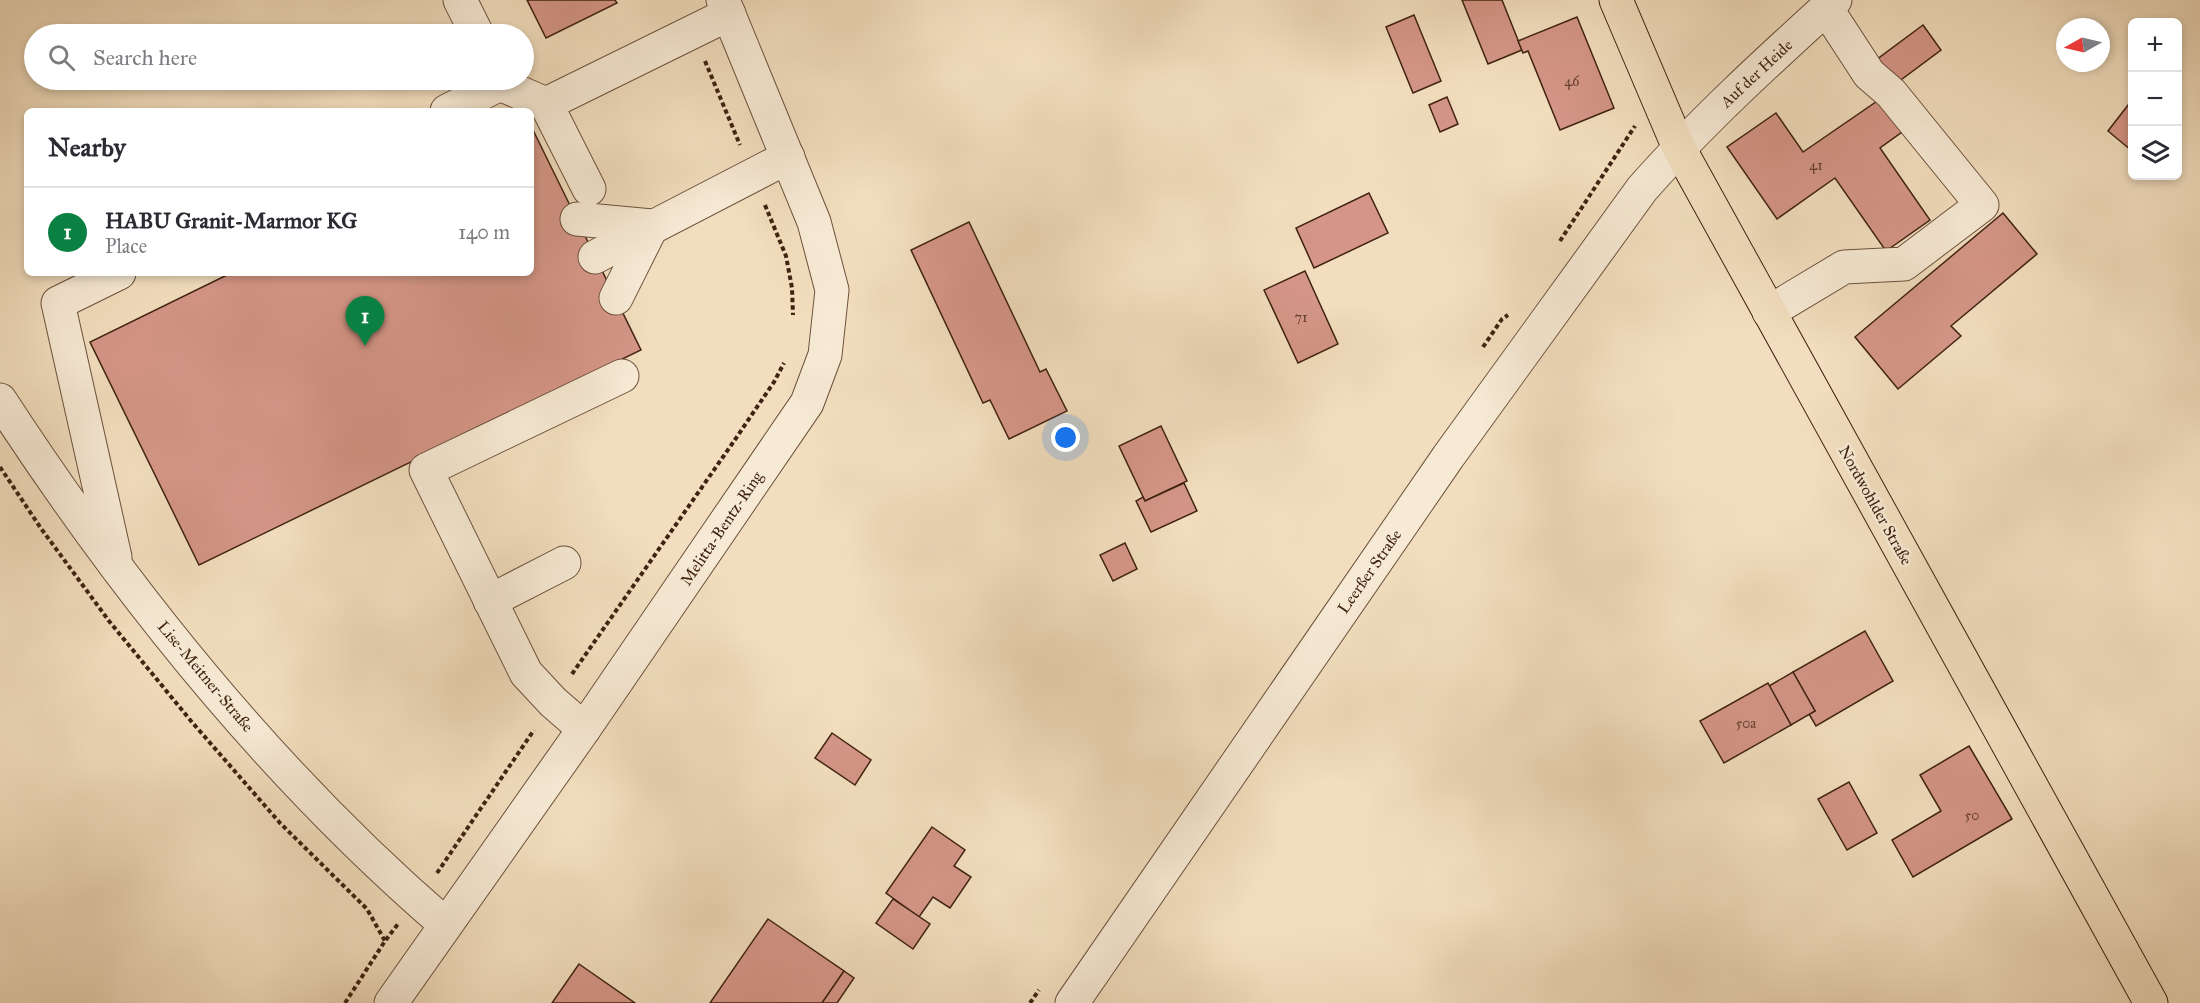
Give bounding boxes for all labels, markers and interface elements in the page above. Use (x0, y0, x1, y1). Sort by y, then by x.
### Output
north arrow (2056, 18, 2110, 72)
map controls (2128, 18, 2182, 180)
button: + (2128, 18, 2182, 72)
search box (24, 24, 534, 90)
street label: Auf der Heide (1716, 35, 1797, 112)
icon: search (45, 41, 78, 74)
text: Search here (93, 44, 197, 71)
button: − (2128, 72, 2182, 126)
house number: 46 (1565, 73, 1580, 90)
button: layers (2128, 126, 2182, 180)
text: Nearby (48, 131, 126, 163)
house number: 41 (1809, 157, 1823, 174)
text: HABU Granit-Marmor KG (105, 207, 357, 234)
text: 1 (64, 220, 71, 244)
text: 140 m (458, 220, 510, 244)
text: Place (105, 234, 147, 258)
pin: 1 (346, 296, 385, 346)
house number: 71 (1294, 309, 1308, 326)
your location (1051, 423, 1080, 452)
street label: Nordwohlder Straße (1835, 442, 1916, 569)
street label: Melitta-Bentz-Ring (676, 467, 768, 590)
street label: Leerßer Straße (1333, 525, 1406, 617)
street label: Lise-Meitner-Straße (154, 617, 258, 736)
house number: 50a (1736, 715, 1756, 732)
house number: 50 (1965, 807, 1979, 824)

